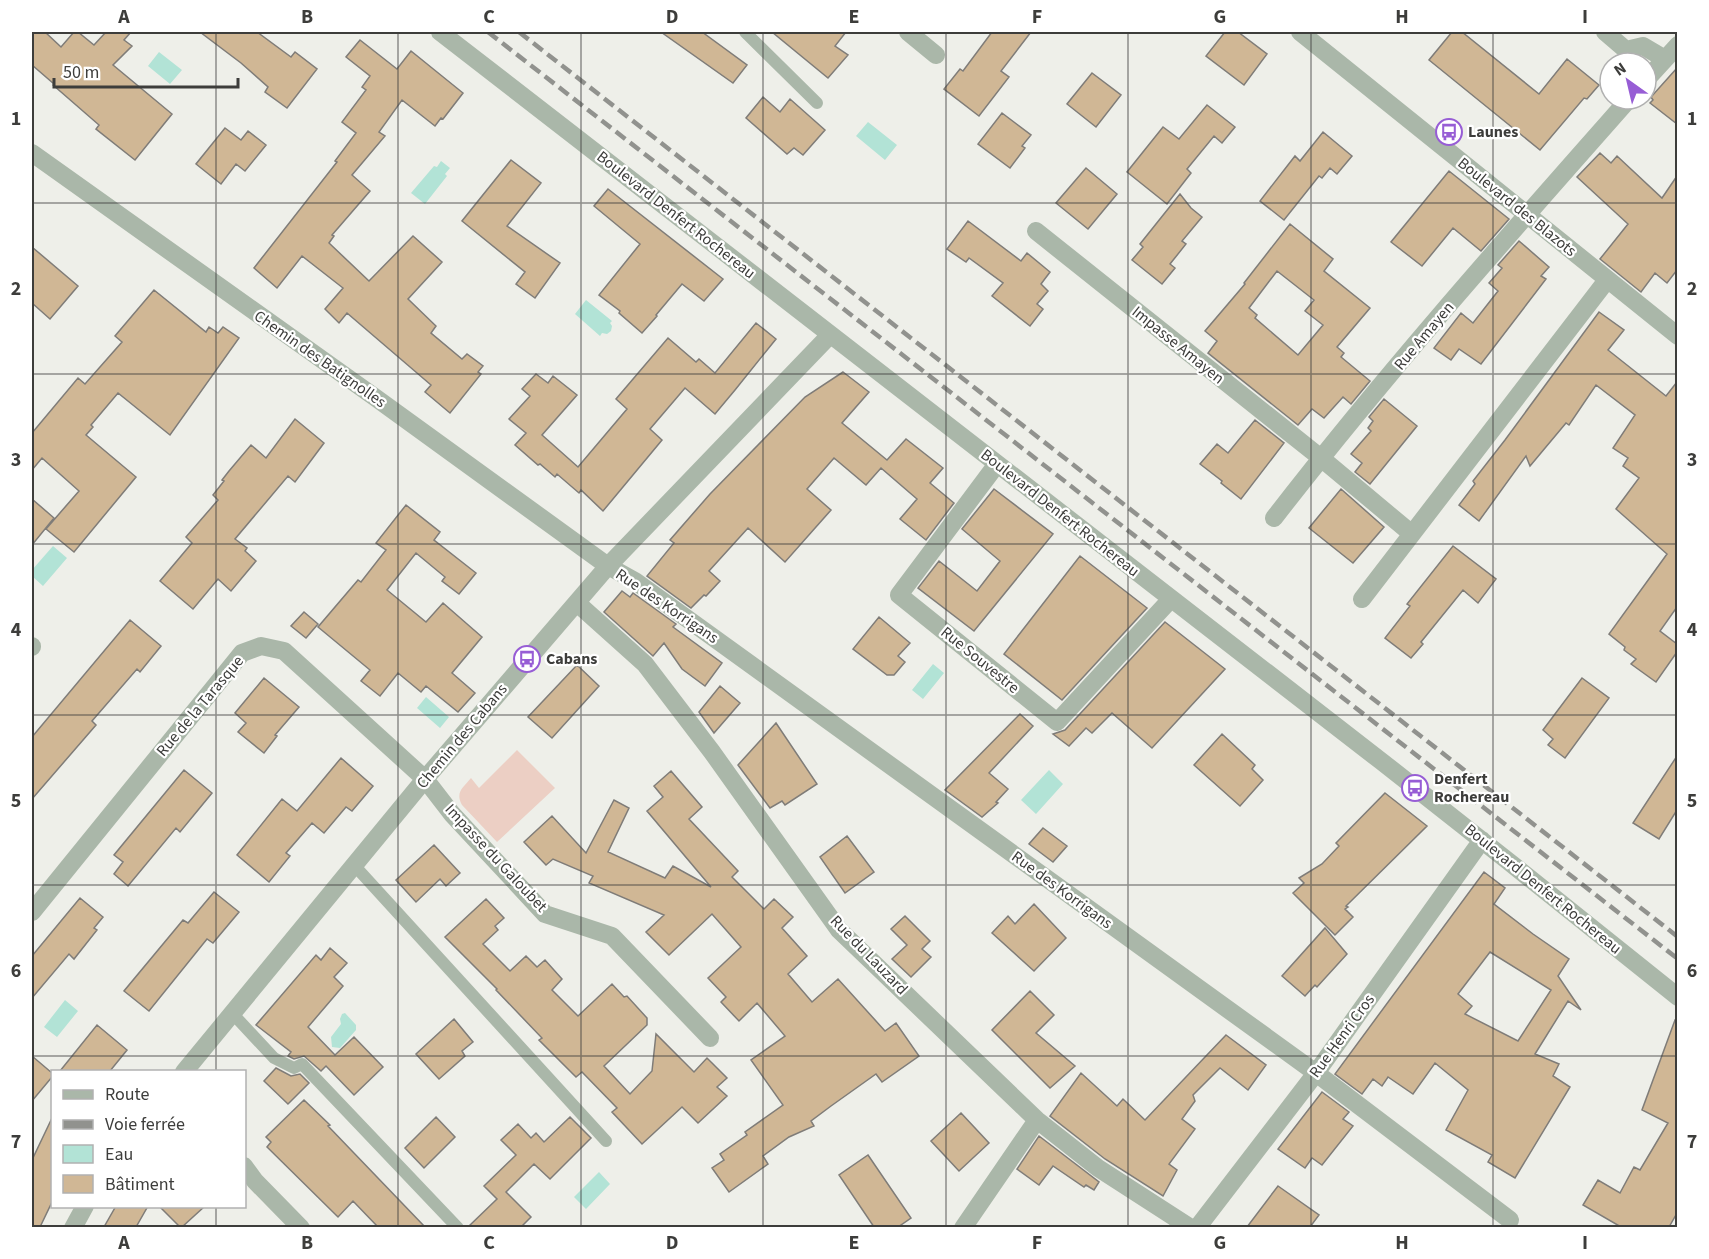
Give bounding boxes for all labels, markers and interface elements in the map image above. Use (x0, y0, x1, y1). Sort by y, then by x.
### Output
text: A (117, 3, 130, 31)
text: B (301, 3, 313, 31)
text: C (483, 3, 495, 31)
text: D (666, 3, 678, 31)
text: E (849, 3, 859, 31)
text: F (1032, 3, 1042, 31)
text: G (1214, 3, 1226, 31)
text: H (1395, 3, 1409, 31)
text: I (1582, 3, 1588, 31)
scale bar (54, 51, 238, 89)
north arrow (1598, 51, 1658, 111)
text: N (1610, 57, 1631, 81)
text: 50 m (63, 60, 99, 85)
text: 1 (11, 105, 21, 133)
text: 1 (1687, 105, 1697, 133)
bus stop icon: Launes (1434, 117, 1464, 147)
place label: Launes (1468, 121, 1518, 143)
street label: Boulevard Denfert Rochereau (592, 146, 760, 284)
street label: Boulevard des Blazots (1453, 152, 1581, 262)
text: 2 (11, 275, 21, 303)
text: 2 (1687, 275, 1697, 303)
street label: Rue Amayen (1389, 297, 1459, 375)
street label: Impasse Amayen (1127, 301, 1229, 389)
street label: Chemin des Batignolles (250, 305, 391, 413)
street label: Boulevard Denfert Rochereau (976, 444, 1144, 582)
text: 3 (11, 446, 21, 474)
text: 3 (1687, 446, 1697, 474)
street label: Rue des Korrigans (611, 563, 723, 649)
text: 4 (11, 616, 22, 644)
text: 4 (1687, 616, 1698, 644)
street label: Rue Souvestre (936, 621, 1024, 699)
bus stop icon: Cabans (512, 644, 542, 674)
place label: Cabans (546, 648, 597, 670)
street label: Rue de la Tarasque (151, 651, 249, 761)
street label: Chemin des Cabans (411, 679, 513, 793)
place label: Denfert Rochereau (1434, 768, 1509, 808)
bus stop icon: Denfert Rochereau (1400, 773, 1430, 803)
text: 5 (11, 787, 21, 815)
text: 5 (1687, 787, 1697, 815)
street label: Impasse du Galoubet (440, 799, 553, 917)
street label: Boulevard Denfert Rochereau (1460, 819, 1626, 959)
street label: Rue des Korrigans (1007, 846, 1117, 934)
street label: Rue du Lauzard (825, 910, 913, 1000)
text: 6 (11, 957, 21, 985)
text: 6 (1687, 957, 1697, 985)
street label: Rue Henri Cros (1304, 989, 1380, 1082)
legend (51, 1070, 246, 1208)
text: Route (105, 1082, 149, 1107)
text: Voie ferrée (105, 1112, 185, 1137)
text: 7 (11, 1128, 21, 1156)
text: 7 (1687, 1128, 1697, 1156)
text: Eau (105, 1142, 133, 1167)
text: Bâtiment (105, 1172, 175, 1197)
text: A (117, 1229, 130, 1257)
text: B (301, 1229, 313, 1257)
text: C (483, 1229, 495, 1257)
text: D (666, 1229, 678, 1257)
text: E (849, 1229, 859, 1257)
text: F (1032, 1229, 1042, 1257)
text: G (1214, 1229, 1226, 1257)
text: H (1395, 1229, 1409, 1257)
text: I (1582, 1229, 1588, 1257)

